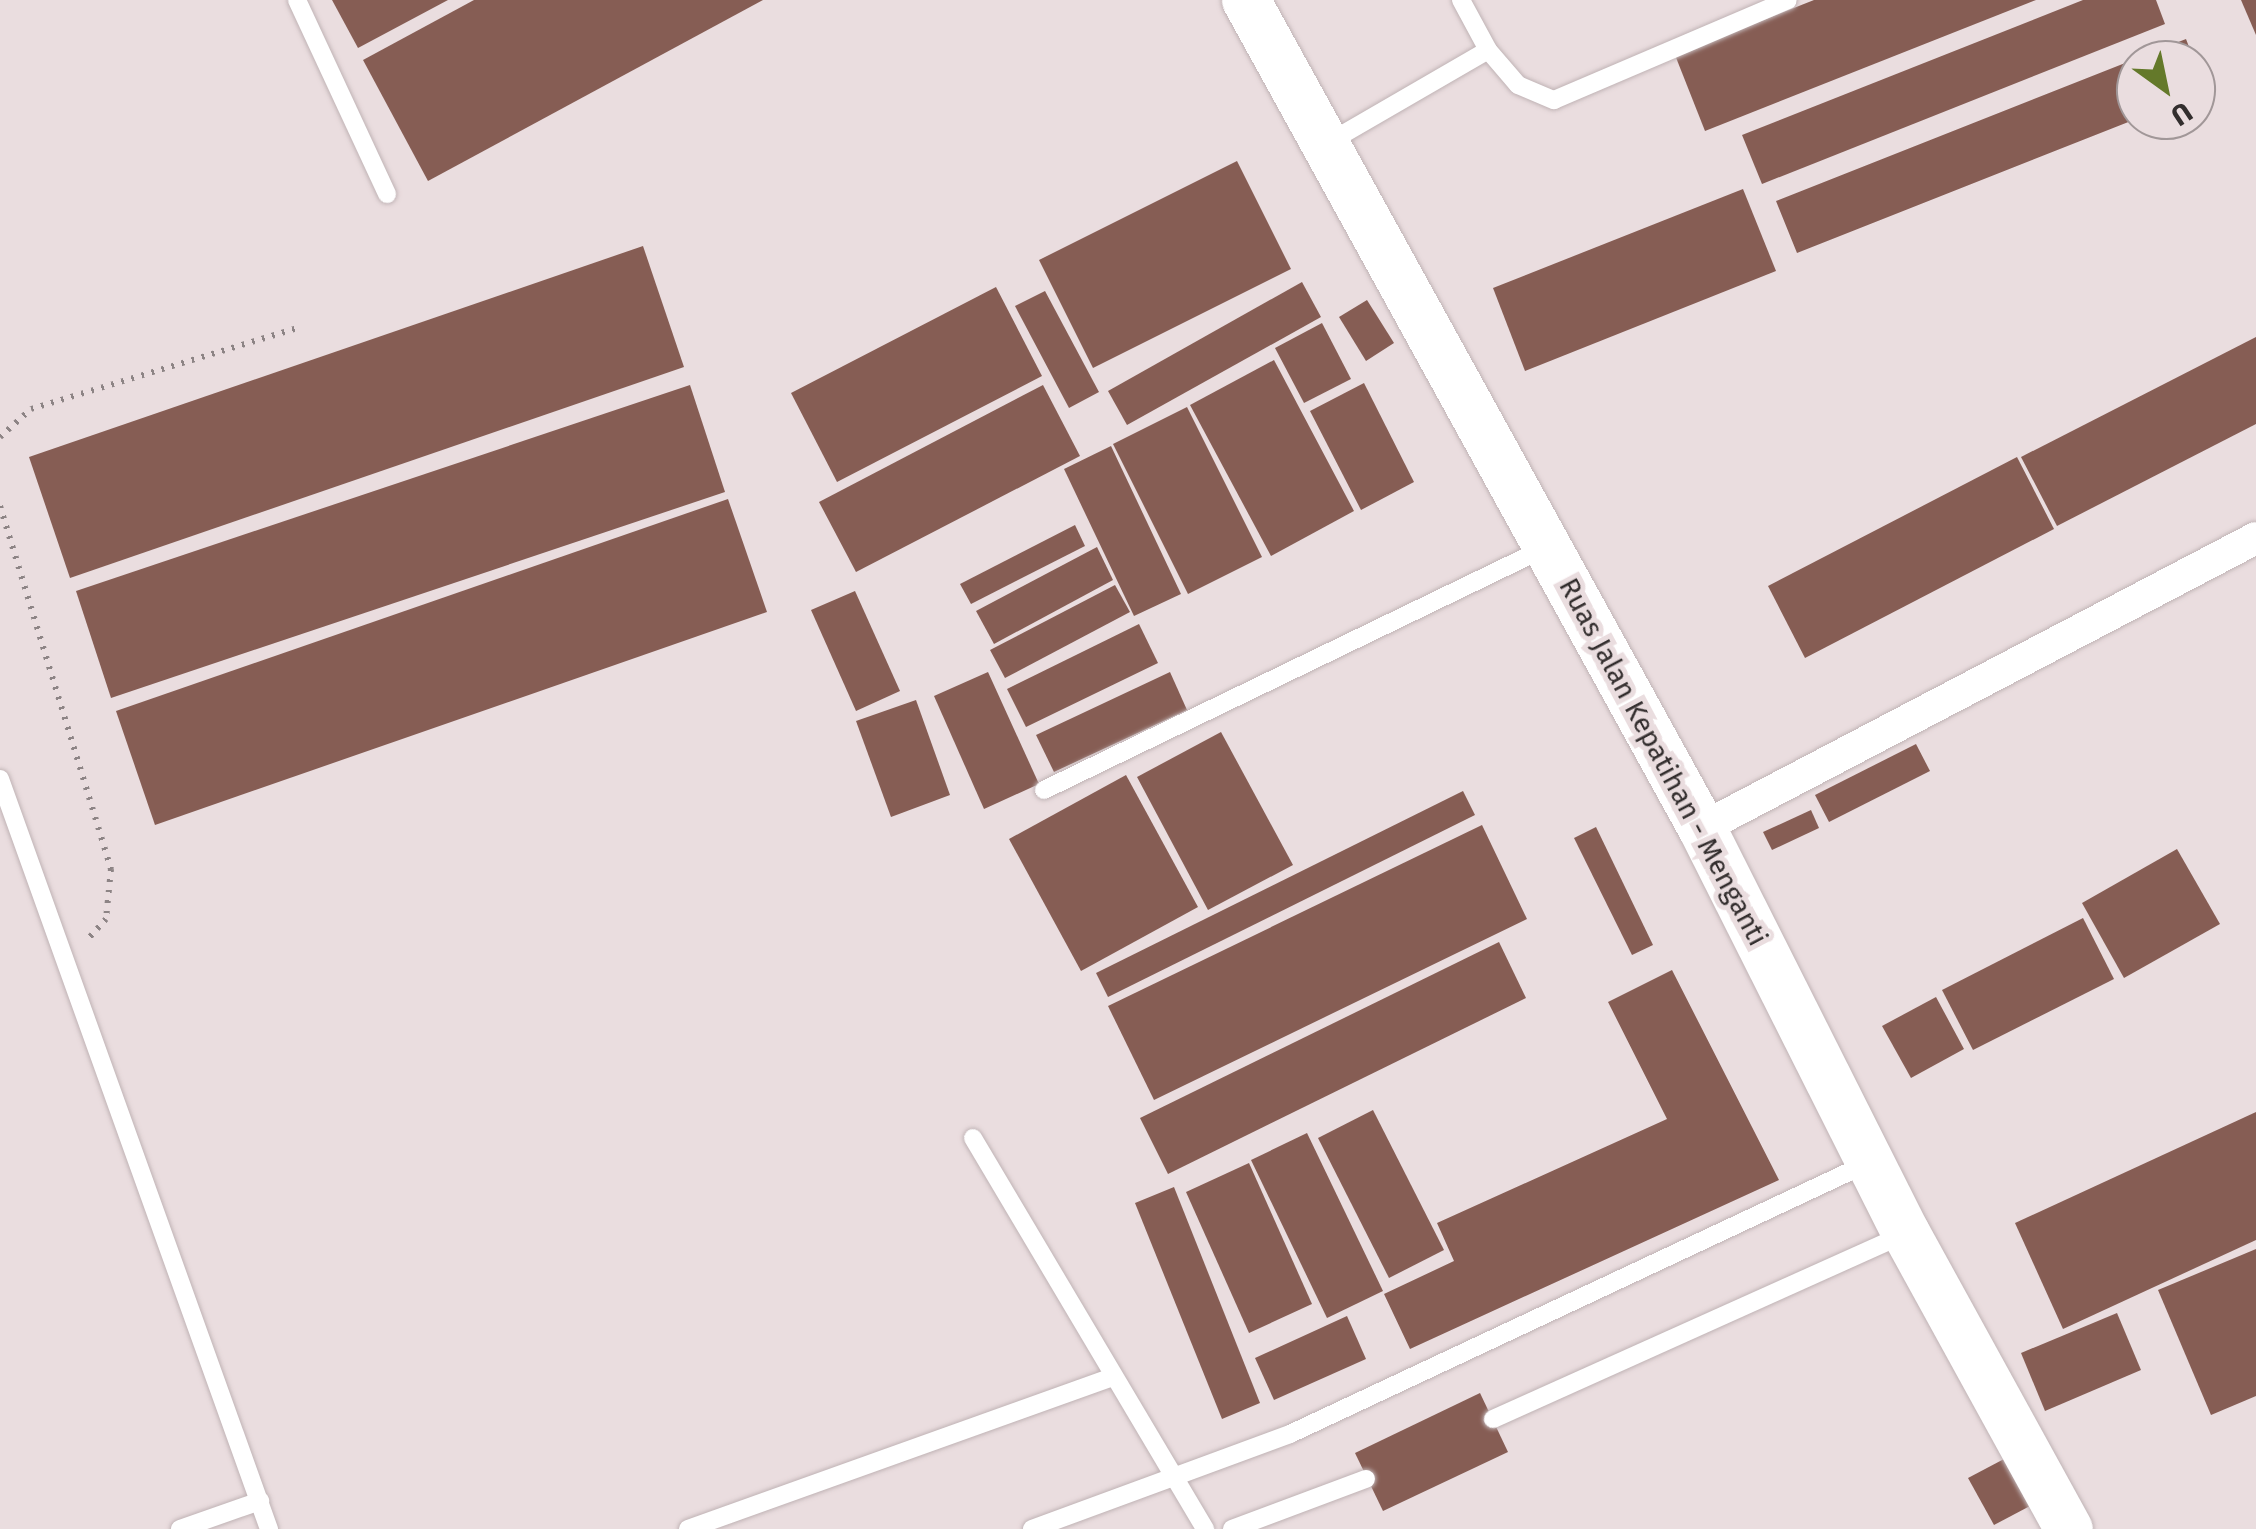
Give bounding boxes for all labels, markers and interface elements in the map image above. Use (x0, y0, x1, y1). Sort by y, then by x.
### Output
north arrow (2116, 40, 2216, 140)
text: U (2165, 95, 2198, 133)
street label: Ruas Jalan Kepatihan - Menganti (1552, 572, 1774, 952)

